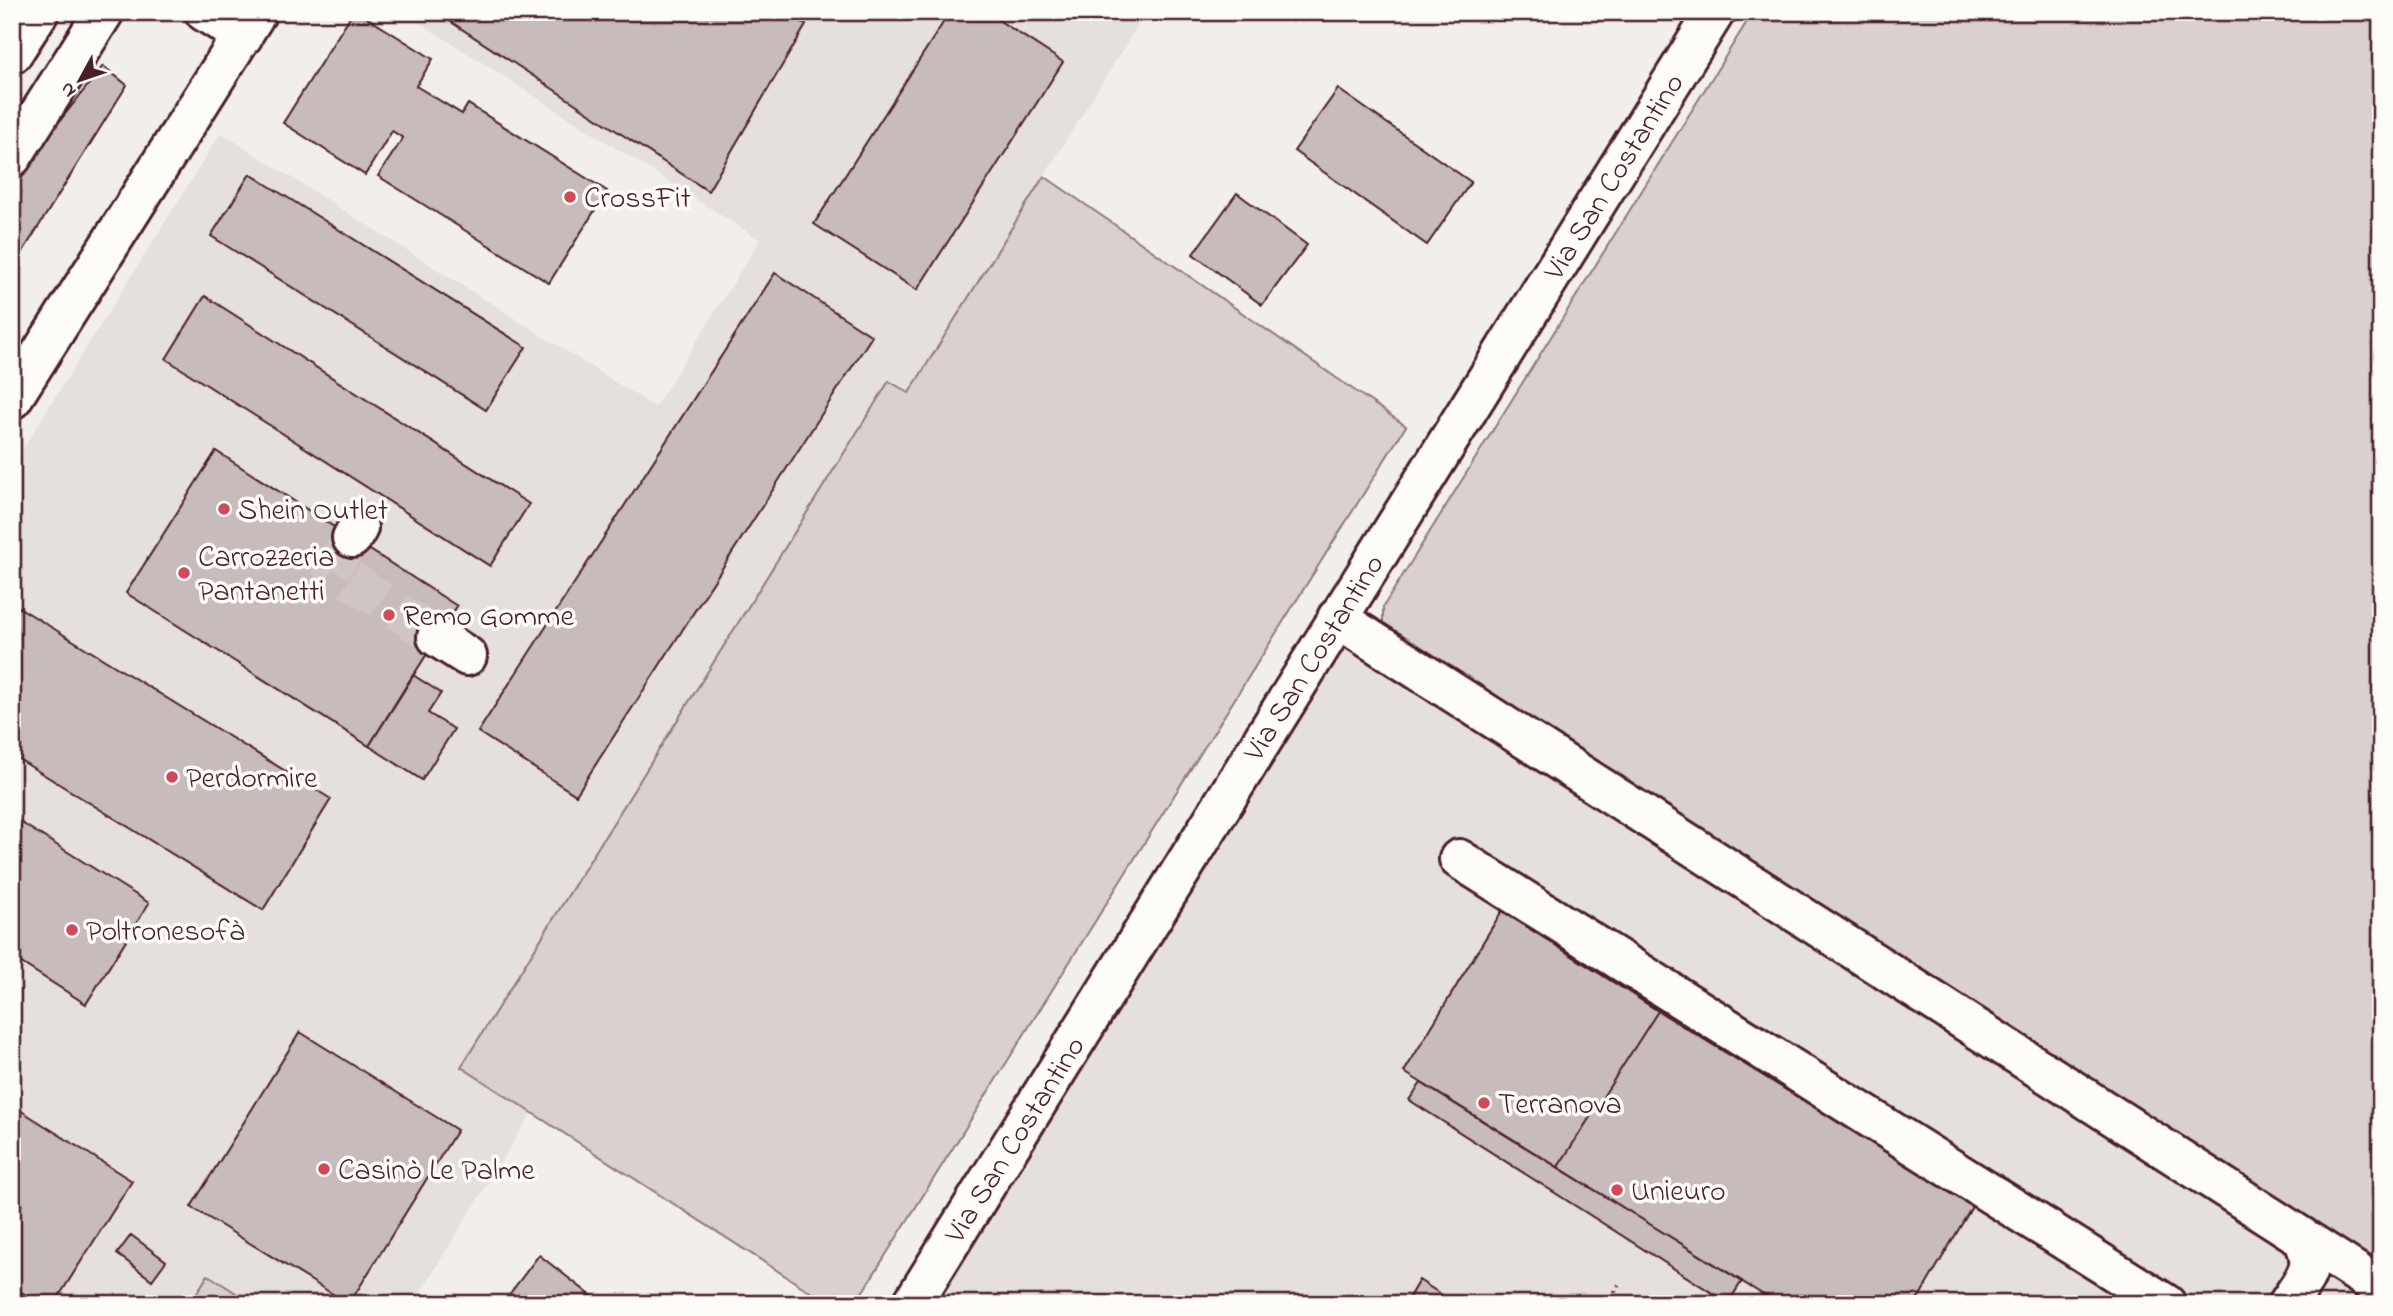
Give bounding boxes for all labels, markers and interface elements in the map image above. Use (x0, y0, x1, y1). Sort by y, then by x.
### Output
north arrow (46, 46, 116, 116)
street label: Via San Costantino (1534, 66, 1697, 290)
text: N (54, 76, 83, 103)
place label: CrossFit (584, 178, 691, 222)
marker: CrossFit (562, 189, 578, 205)
place label: Shein Outlet (238, 490, 388, 534)
marker: Shein Outlet (216, 501, 232, 517)
place label: Carrozzeria Pantanetti (198, 537, 334, 615)
street label: Via San Costantino (1234, 547, 1397, 771)
marker: Carrozzeria Pantanetti (176, 565, 192, 581)
place label: Remo Gomme (403, 596, 574, 640)
marker: Remo Gomme (381, 607, 397, 623)
place label: Perdormire (186, 758, 318, 802)
marker: Perdormire (164, 769, 180, 785)
place label: Poltronesofà (86, 911, 245, 955)
marker: Poltronesofà (64, 922, 80, 938)
street label: Via San Costantino (935, 1029, 1098, 1253)
place label: Terranova (1498, 1084, 1622, 1128)
marker: Terranova (1476, 1095, 1492, 1111)
place label: Casinò Le Palme (338, 1150, 535, 1194)
marker: Casinò Le Palme (316, 1161, 332, 1177)
place label: Unieuro (1631, 1171, 1726, 1215)
marker: Unieuro (1609, 1182, 1625, 1198)

